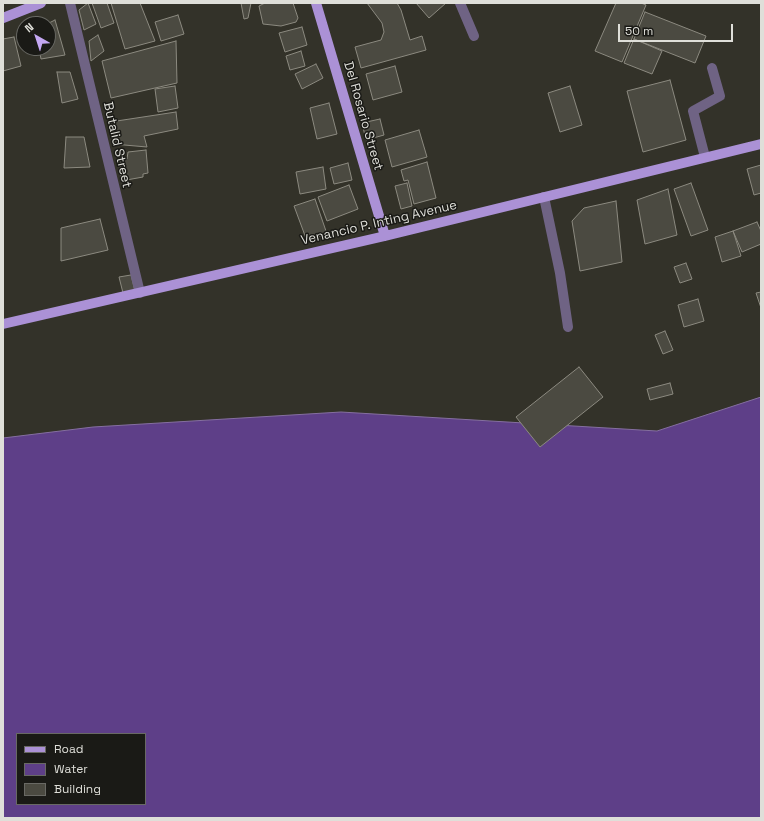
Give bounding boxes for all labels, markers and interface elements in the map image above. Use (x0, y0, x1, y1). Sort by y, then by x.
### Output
north arrow (16, 16, 56, 56)
scale bar (620, 16, 735, 42)
text: N (22, 20, 36, 35)
text: 50 m (625, 23, 653, 39)
street label: Del Rosario Street (340, 60, 386, 172)
street label: Butalid Street (100, 100, 134, 190)
street label: Venancio P. Inting Avenue (299, 197, 459, 249)
legend (16, 733, 146, 805)
text: Road (54, 741, 83, 757)
text: Water (54, 761, 88, 777)
text: Building (54, 781, 101, 797)

